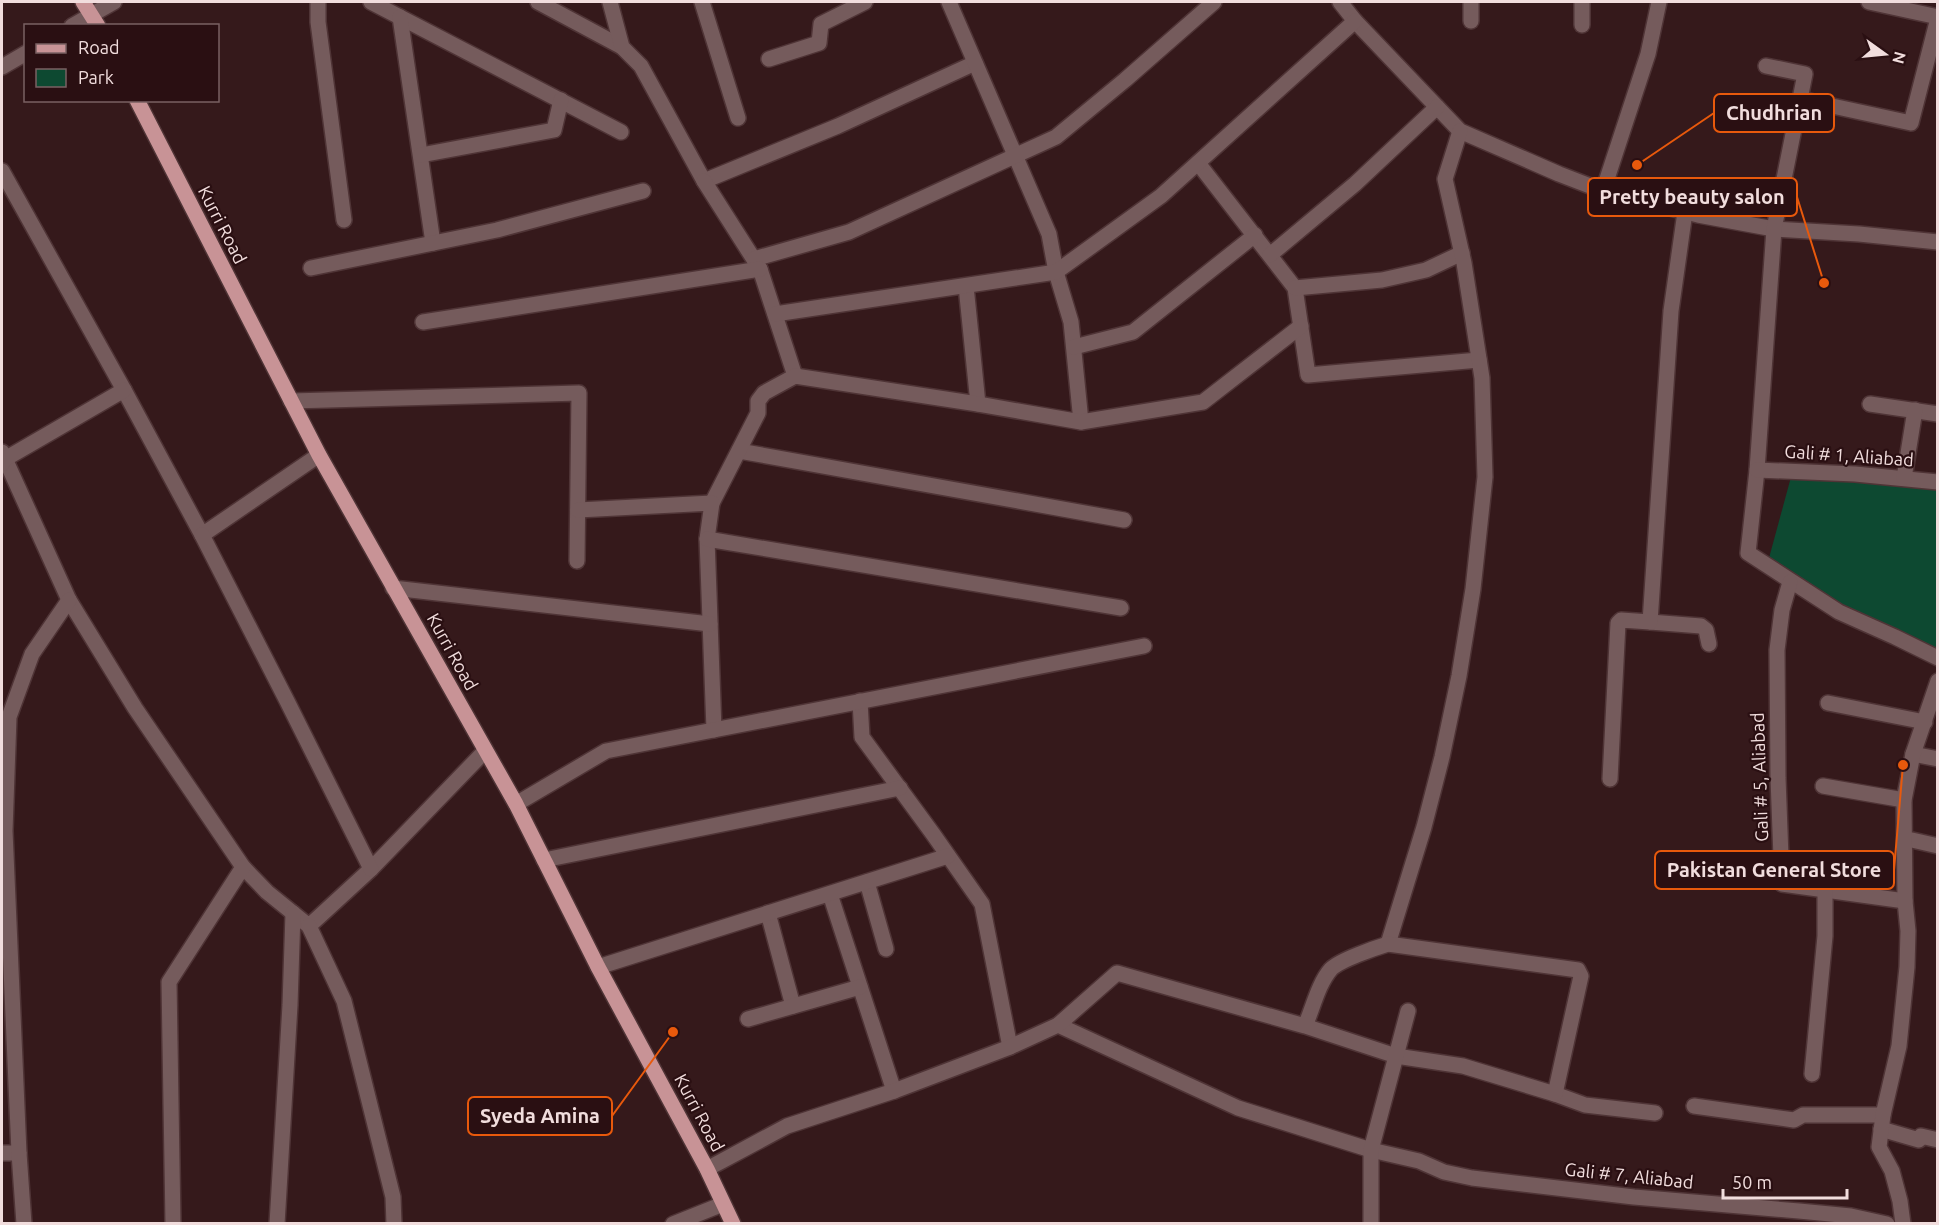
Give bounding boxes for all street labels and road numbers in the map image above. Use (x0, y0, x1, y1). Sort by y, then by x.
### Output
street label: Kurri Road (195, 182, 251, 267)
street label: Gali # 1, Aliabad (1784, 441, 1914, 469)
street label: Kurri Road (424, 610, 482, 693)
street label: Gali # 5, Aliabad (1747, 712, 1771, 842)
street label: Kurri Road (671, 1070, 729, 1155)
street label: Gali # 7, Aliabad (1564, 1158, 1695, 1192)

